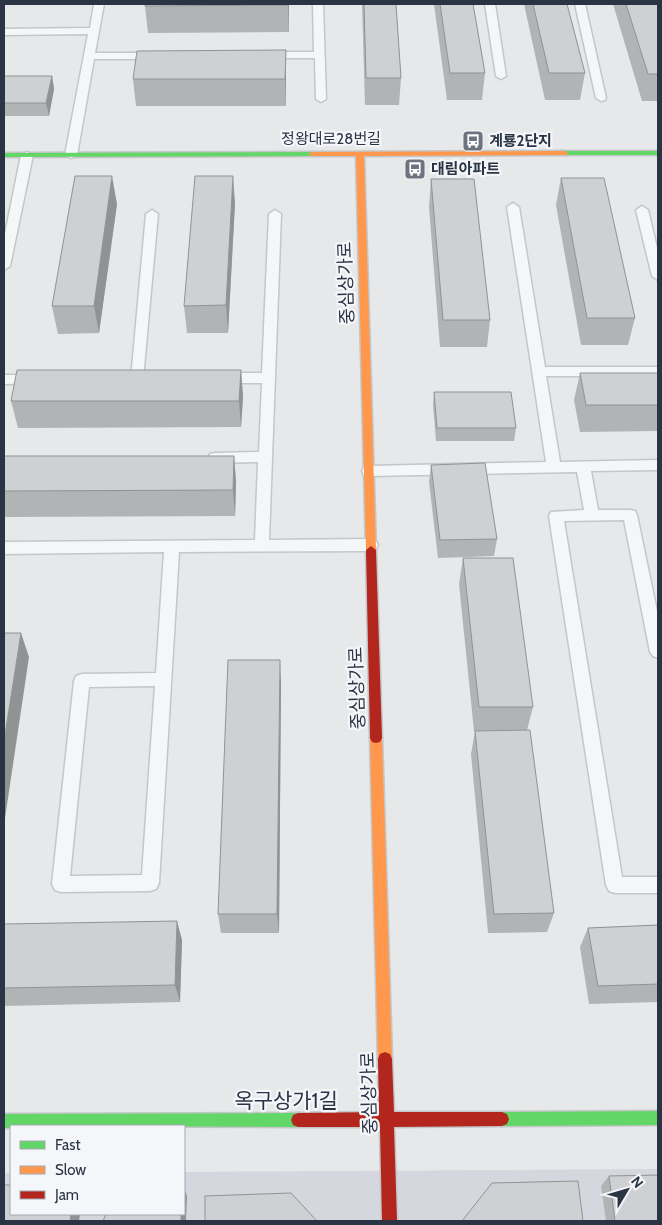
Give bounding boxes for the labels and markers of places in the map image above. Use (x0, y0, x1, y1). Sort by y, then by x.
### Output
bus stop icon: 계룡2단지 (461, 129, 485, 153)
place label: 계룡2단지 (489, 132, 552, 150)
bus stop icon: 대림아파트 (403, 157, 427, 181)
place label: 대림아파트 (431, 160, 500, 178)

